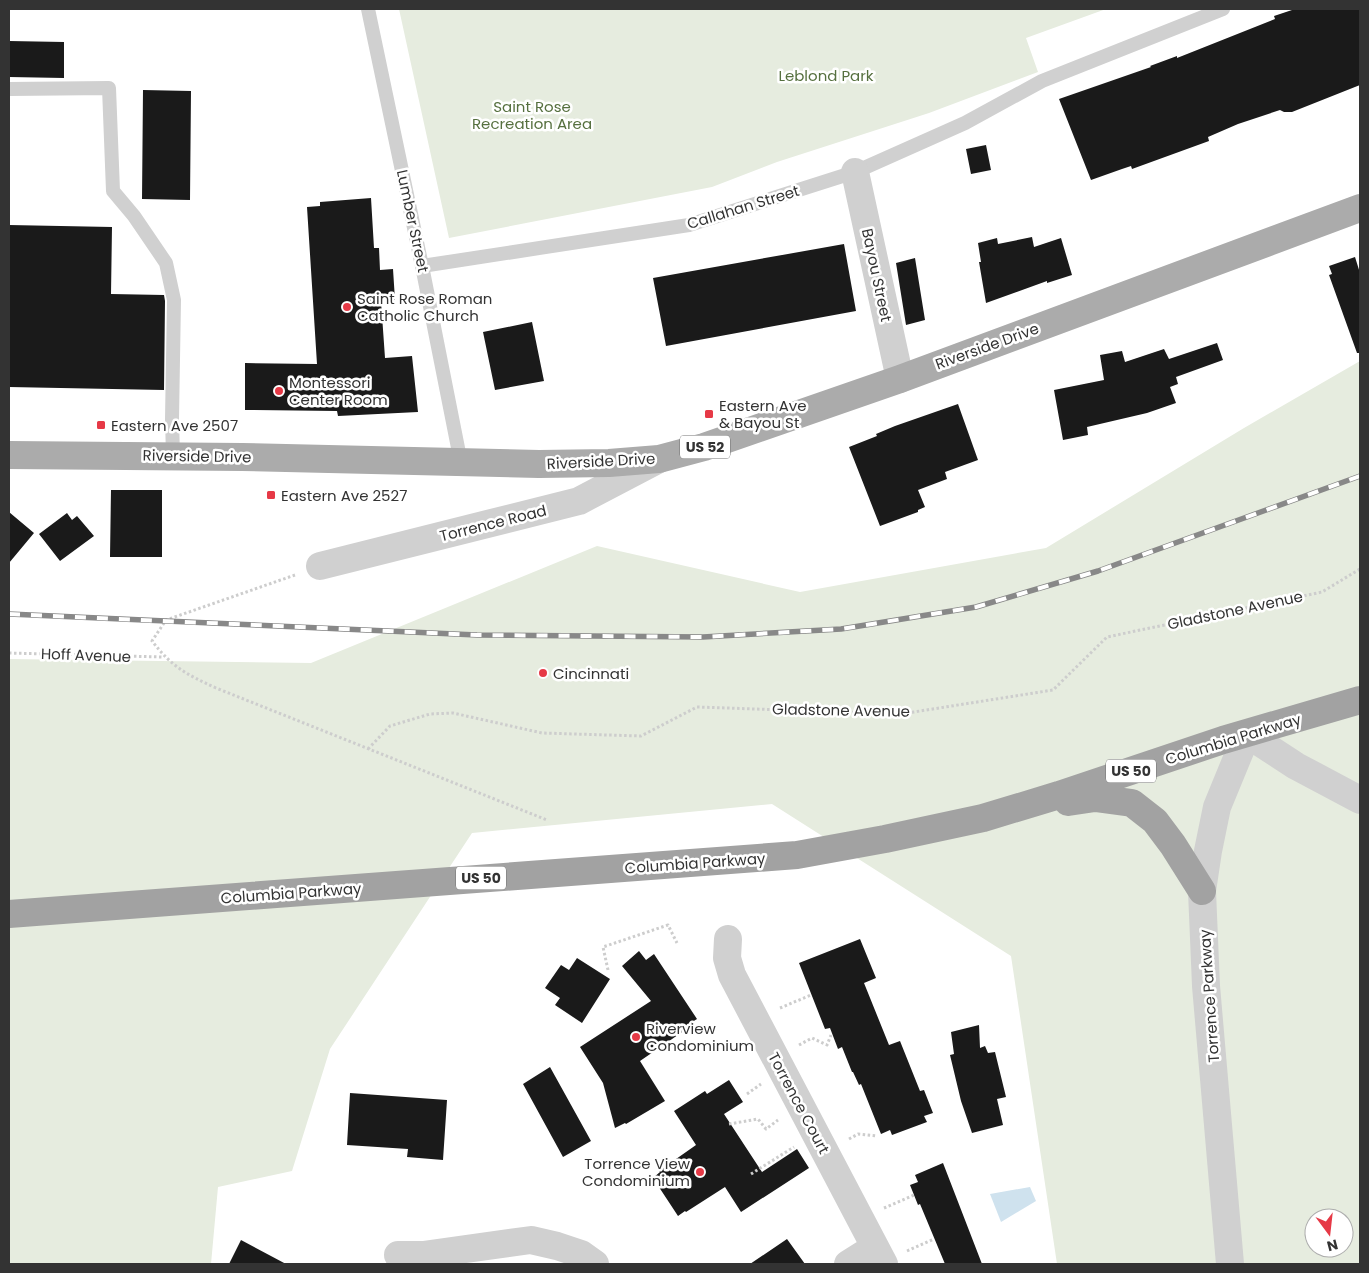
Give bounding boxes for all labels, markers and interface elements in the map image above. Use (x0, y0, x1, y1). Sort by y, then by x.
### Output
park label: Leblond Park (778, 65, 874, 86)
park label: Saint Rose Recreation Area (472, 96, 592, 134)
street label: Lumber Street (392, 168, 434, 274)
street label: Callahan Street (684, 180, 802, 234)
street label: Bayou Street (857, 226, 897, 324)
place label: Saint Rose Roman Catholic Church (357, 288, 492, 326)
marker: Saint Rose Roman Catholic Church (341, 301, 353, 313)
street label: Riverside Drive (932, 318, 1042, 374)
place label: Montessori Center Room (289, 372, 388, 410)
marker: Montessori Center Room (273, 385, 285, 397)
place label: Eastern Ave & Bayou St (719, 395, 806, 433)
marker: Eastern Ave & Bayou St (703, 408, 715, 420)
place label: Eastern Ave 2507 (111, 415, 238, 436)
marker: Eastern Ave 2507 (95, 419, 107, 431)
road number: US 52 (680, 436, 730, 458)
street label: Riverside Drive (142, 445, 252, 467)
street label: Riverside Drive (546, 448, 656, 474)
place label: Eastern Ave 2527 (281, 485, 407, 506)
marker: Eastern Ave 2527 (265, 489, 277, 501)
street label: Torrence Road (437, 500, 549, 546)
street label: Gladstone Avenue (1165, 585, 1305, 635)
street label: Hoff Avenue (41, 643, 131, 667)
place label: Cincinnati (553, 663, 629, 684)
marker: Cincinnati (537, 667, 549, 679)
street label: Gladstone Avenue (772, 698, 910, 722)
street label: Columbia Parkway (1163, 708, 1304, 770)
road number: US 50 (1106, 759, 1156, 782)
street label: Columbia Parkway (624, 848, 767, 878)
road number: US 50 (456, 866, 506, 890)
street label: Columbia Parkway (220, 878, 363, 908)
street label: Torrence Parkway (1194, 928, 1224, 1063)
place label: Riverview Condominium (646, 1018, 754, 1056)
marker: Riverview Condominium (630, 1031, 642, 1043)
street label: Torrence Court (763, 1049, 835, 1157)
place label: Torrence View Condominium (582, 1153, 691, 1191)
marker: Torrence View Condominium (694, 1166, 706, 1178)
north arrow (1304, 1208, 1354, 1258)
text: N (1325, 1235, 1340, 1257)

